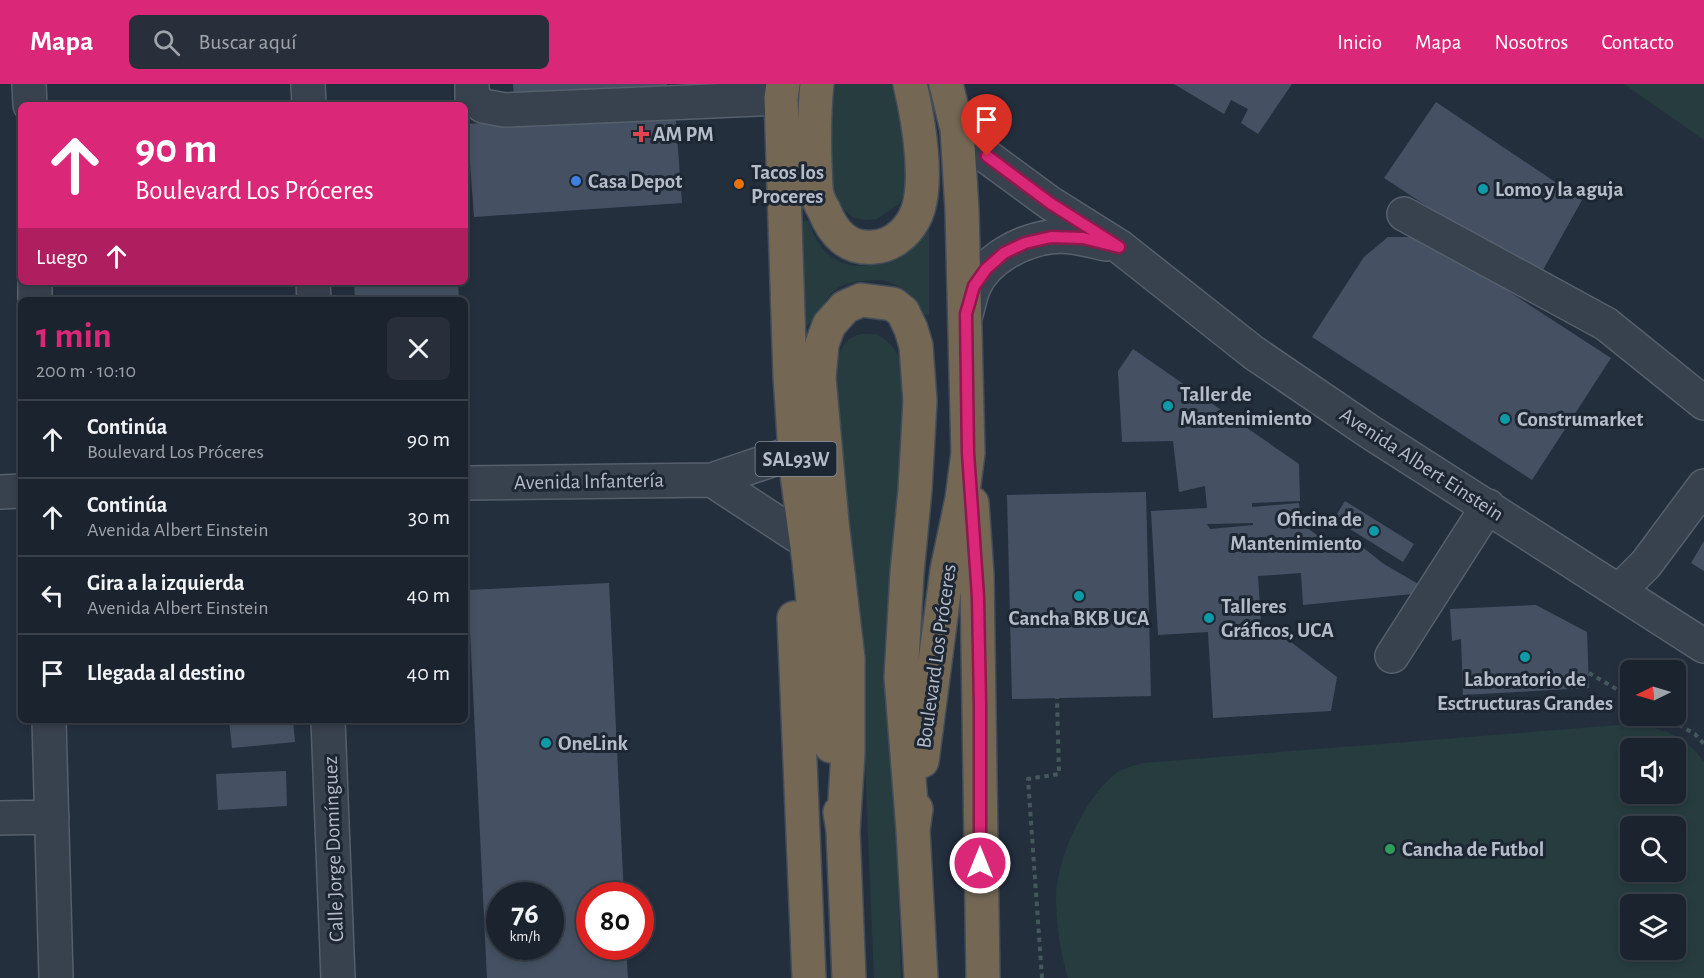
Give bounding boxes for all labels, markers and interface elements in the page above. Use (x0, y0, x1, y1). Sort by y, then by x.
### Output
search box (129, 15, 549, 69)
icon: search (150, 26, 183, 59)
text: Mapa (30, 28, 93, 56)
text: Buscar aquí (198, 31, 297, 53)
text: Inicio (1337, 32, 1382, 53)
text: Mapa (1415, 32, 1462, 53)
text: Nosotros (1495, 32, 1568, 53)
text: Contacto (1601, 32, 1674, 53)
pin (961, 94, 1012, 156)
icon: arrive (970, 103, 1003, 136)
place label: AM PM (653, 124, 714, 145)
icon: ahead (36, 126, 114, 204)
marker: AM PM (634, 127, 648, 141)
text: 90 m (135, 128, 217, 170)
place label: Tacos los Proceres (751, 162, 824, 207)
place label: Casa Depot (588, 171, 682, 192)
marker: Casa Depot (569, 174, 583, 188)
text: Boulevard Los Próceres (135, 177, 374, 204)
marker: Tacos los Proceres (732, 177, 746, 191)
place label: Lomo y la aguja (1495, 179, 1624, 200)
marker: Lomo y la aguja (1476, 182, 1490, 196)
icon: ahead (100, 240, 133, 273)
text: Luego (36, 246, 88, 268)
button: close (387, 317, 450, 380)
text: 1 min (36, 318, 112, 354)
text: 200 m · 10:10 (36, 361, 136, 381)
place label: Taller de Mantenimiento (1180, 384, 1312, 429)
marker: Taller de Mantenimiento (1161, 399, 1175, 413)
street label: Avenida Albert Einstein (1336, 404, 1507, 525)
place label: Construmarket (1517, 409, 1643, 430)
marker: Construmarket (1498, 412, 1512, 426)
text: Continúa (87, 416, 167, 438)
icon: ahead (36, 423, 69, 456)
text: 90 m (407, 428, 450, 450)
text: Boulevard Los Próceres (87, 442, 264, 462)
road number: SAL93W (756, 442, 836, 476)
street label: Avenida Infantería (514, 470, 665, 493)
text: Continúa (87, 494, 167, 516)
icon: ahead (36, 501, 69, 534)
text: 30 m (408, 506, 450, 528)
place label: Oficina de Mantenimiento (1230, 509, 1362, 554)
text: Avenida Albert Einstein (87, 520, 268, 540)
marker: Oficina de Mantenimiento (1367, 524, 1381, 538)
street label: Boulevard Los Próceres (913, 563, 960, 750)
text: Gira a la izquierda (87, 572, 245, 594)
icon: left (36, 579, 69, 612)
text: 40 m (407, 584, 450, 606)
marker: Cancha BKB UCA (1072, 589, 1086, 603)
place label: Talleres Gráficos, UCA (1221, 596, 1334, 641)
text: Avenida Albert Einstein (87, 598, 268, 618)
place label: Cancha BKB UCA (1009, 608, 1150, 629)
marker: Talleres Gráficos, UCA (1202, 611, 1216, 625)
marker: Laboratorio de Esctructuras Grandes (1518, 650, 1532, 664)
icon: arrive (36, 657, 69, 690)
north arrow (1620, 660, 1686, 726)
map controls (1620, 660, 1686, 960)
text: Llegada al destino (87, 662, 245, 684)
text: 40 m (407, 662, 450, 684)
place label: Laboratorio de Esctructuras Grandes (1437, 669, 1613, 714)
place label: OneLink (558, 733, 629, 754)
marker: OneLink (539, 736, 553, 750)
button: sound (1620, 738, 1686, 804)
street label: Calle Jorge Domínguez (320, 756, 347, 942)
button: search (1620, 816, 1686, 882)
position arrow (948, 831, 1012, 895)
place label: Cancha de Futbol (1402, 839, 1544, 860)
marker: Cancha de Futbol (1383, 842, 1397, 856)
speed limit sign: 80 (576, 882, 654, 960)
button: layers (1620, 894, 1686, 960)
text: 76 (511, 899, 539, 929)
text: km/h (510, 929, 540, 944)

